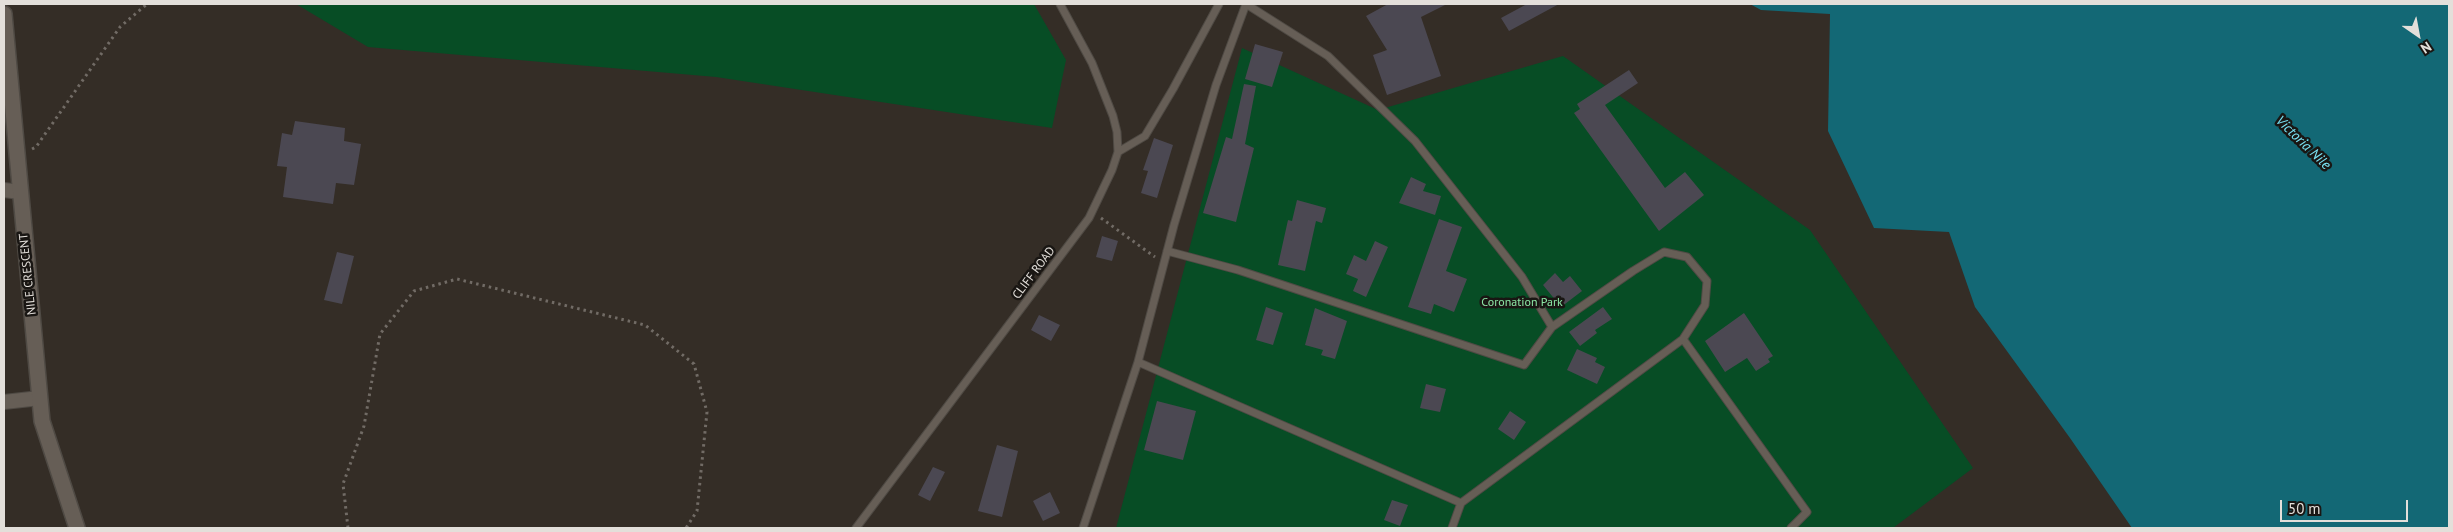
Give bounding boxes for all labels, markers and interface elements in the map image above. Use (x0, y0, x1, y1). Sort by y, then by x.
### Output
north arrow (2393, 10, 2443, 60)
text: N (2417, 38, 2435, 58)
water label: Victoria Nile (2272, 113, 2334, 173)
street label: NILE CRESCENT (17, 232, 39, 316)
street label: CLIFF ROAD (1010, 244, 1058, 302)
park label: Coronation Park (1481, 296, 1563, 310)
scale bar (2283, 490, 2410, 522)
text: 50 m (2288, 499, 2321, 518)

